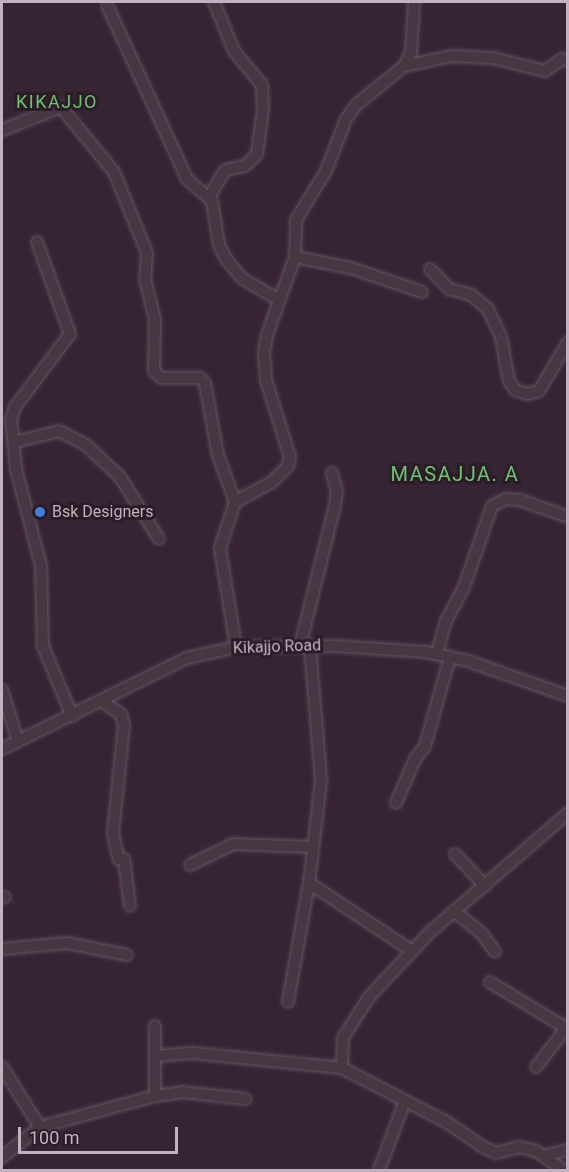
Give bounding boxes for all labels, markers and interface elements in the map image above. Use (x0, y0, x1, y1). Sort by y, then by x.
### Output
district label: KIKAJJO (16, 91, 98, 113)
district label: MASAJJA. A (391, 462, 519, 486)
place label: Bsk Designers (52, 502, 153, 522)
marker: Bsk Designers (33, 505, 47, 519)
street label: Kikajjo Road (233, 636, 321, 658)
scale bar (21, 1115, 182, 1153)
text: 100 m (29, 1127, 80, 1148)

